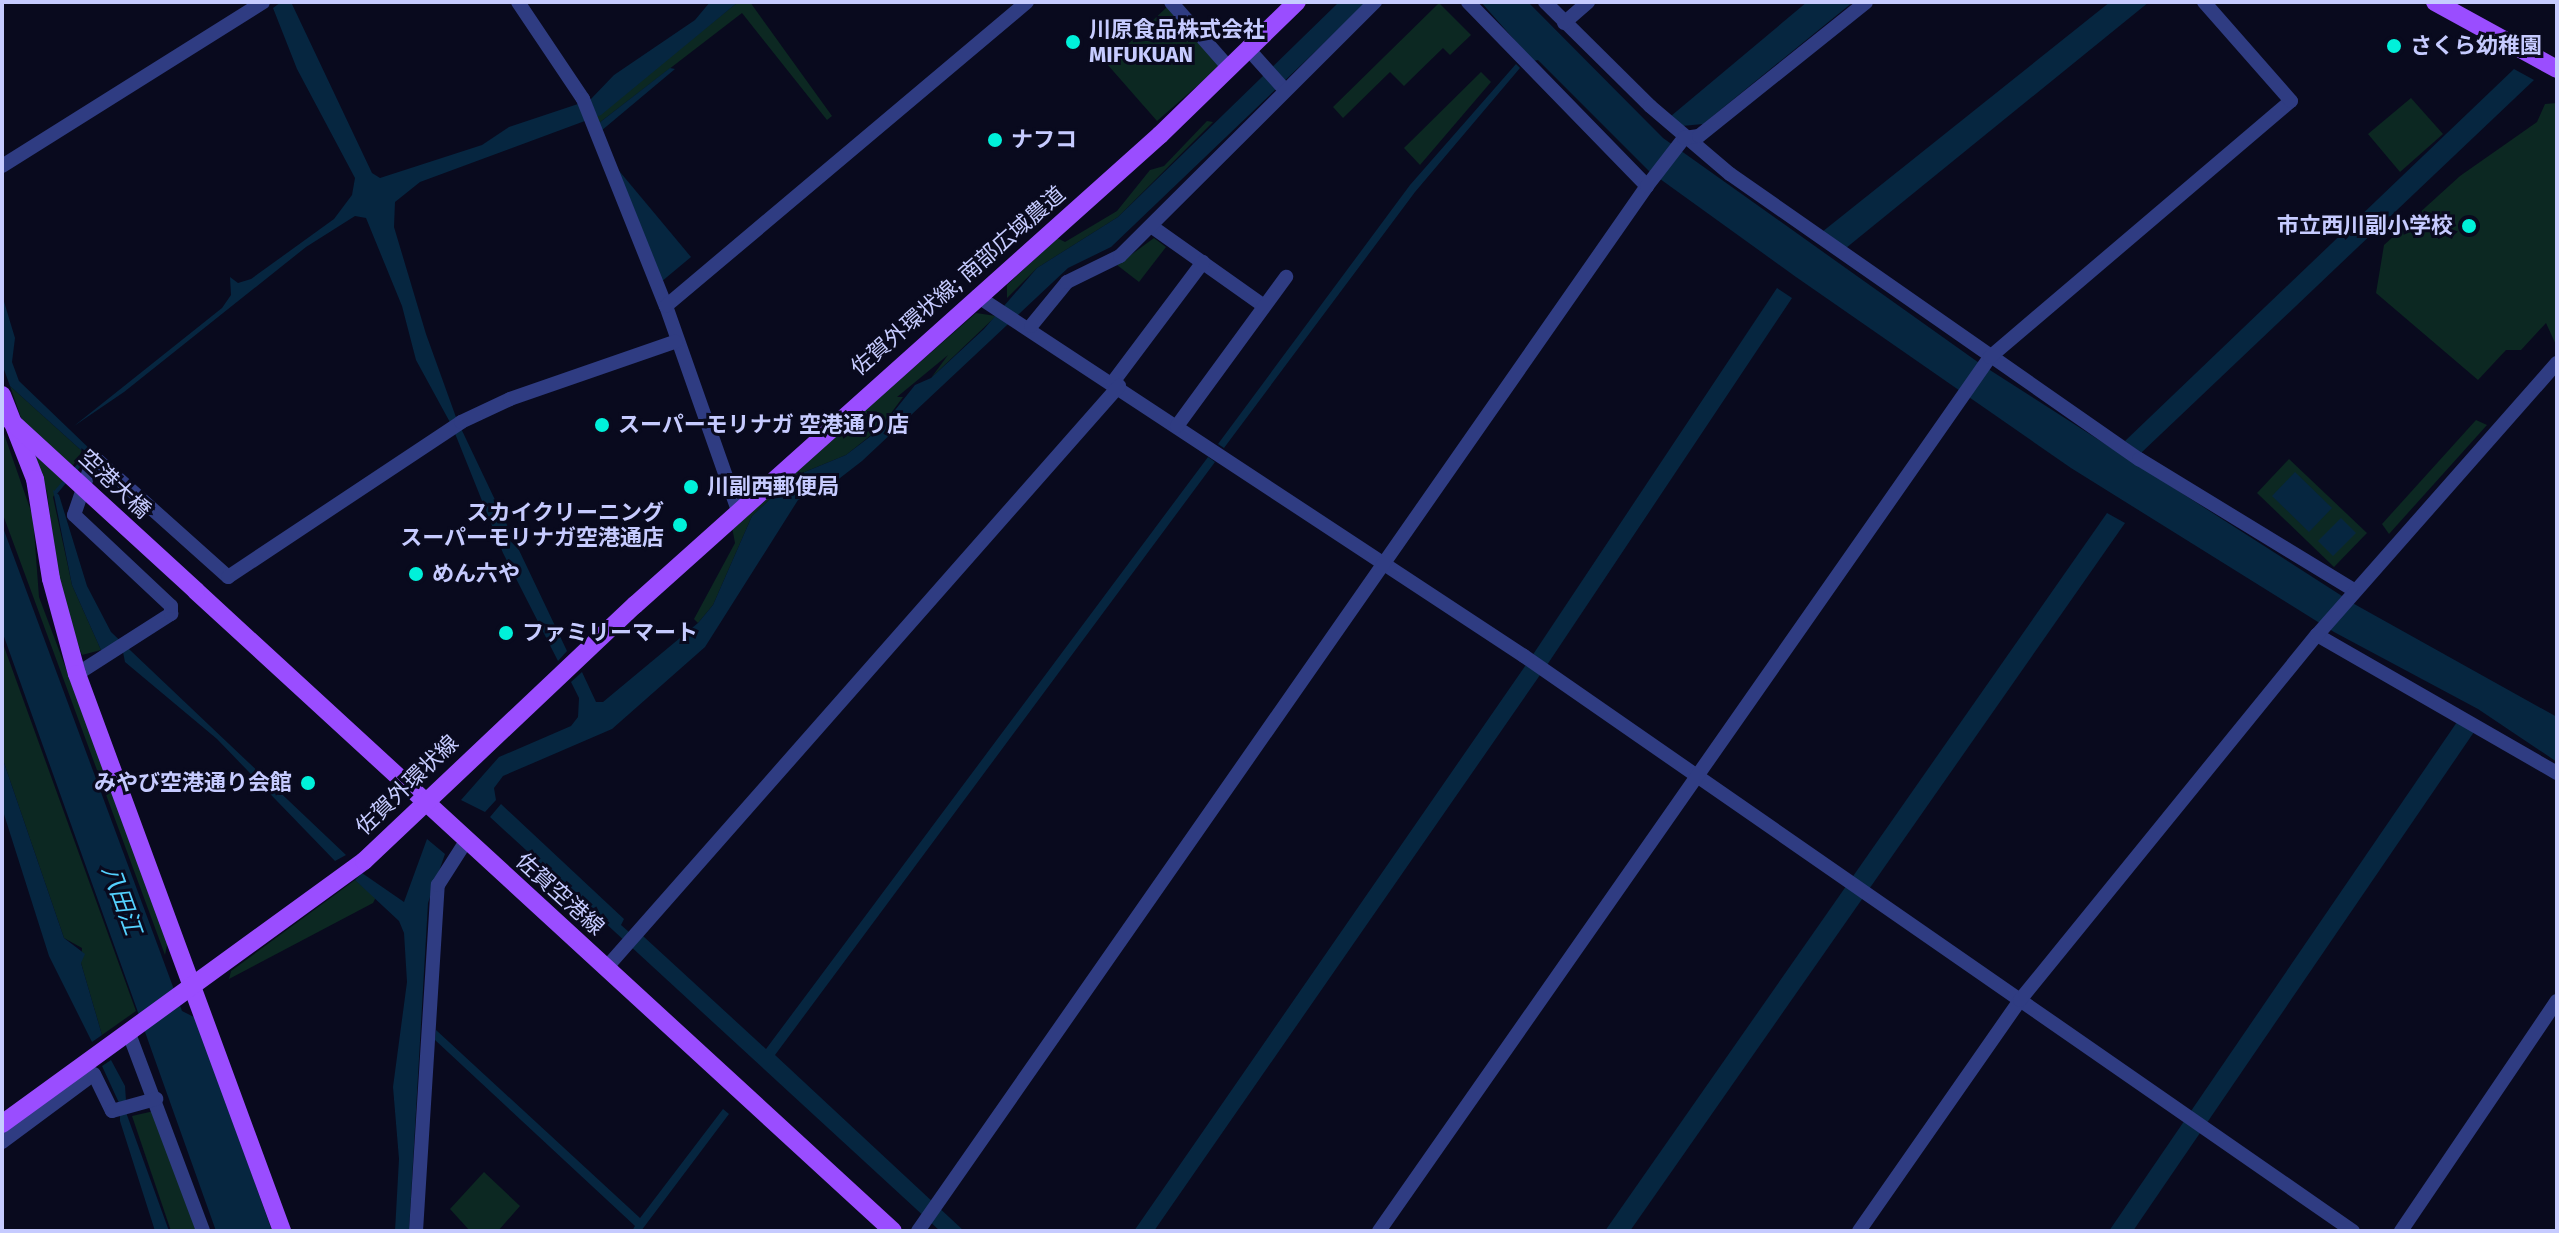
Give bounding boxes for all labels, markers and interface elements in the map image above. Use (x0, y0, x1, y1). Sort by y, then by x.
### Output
place label: 川原食品株式会社 MIFUKUAN (1089, 16, 1265, 68)
marker: 川原食品株式会社 MIFUKUAN (1064, 33, 1082, 51)
place label: さくら幼稚園 (2410, 33, 2542, 59)
marker: さくら幼稚園 (2385, 37, 2403, 55)
place label: ナフコ (1011, 127, 1077, 153)
marker: ナフコ (986, 131, 1004, 149)
street label: 佐賀外環状線; 南部広域農道 (846, 181, 1070, 381)
place label: 市立西川副小学校 (2277, 213, 2453, 239)
marker: 市立西川副小学校 (2460, 217, 2478, 235)
place label: スーパーモリナガ 空港通り店 (618, 412, 909, 438)
marker: スーパーモリナガ 空港通り店 (593, 416, 611, 434)
street label: 空港大橋 (74, 444, 156, 524)
place label: 川副西郵便局 (707, 474, 839, 500)
marker: 川副西郵便局 (682, 478, 700, 496)
place label: スカイクリーニング スーパーモリナガ空港通店 (400, 499, 664, 550)
marker: スカイクリーニング スーパーモリナガ空港通店 (671, 516, 689, 534)
place label: めん六や (432, 561, 520, 587)
marker: めん六や (407, 565, 425, 583)
place label: ファミリーマート (522, 620, 698, 646)
marker: ファミリーマート (497, 624, 515, 642)
street label: 佐賀外環状線 (350, 730, 464, 840)
place label: みやび空港通り会館 (94, 770, 292, 796)
marker: みやび空港通り会館 (299, 774, 317, 792)
street label: 佐賀空港線 (510, 847, 610, 941)
water label: 八田江 (95, 861, 147, 939)

